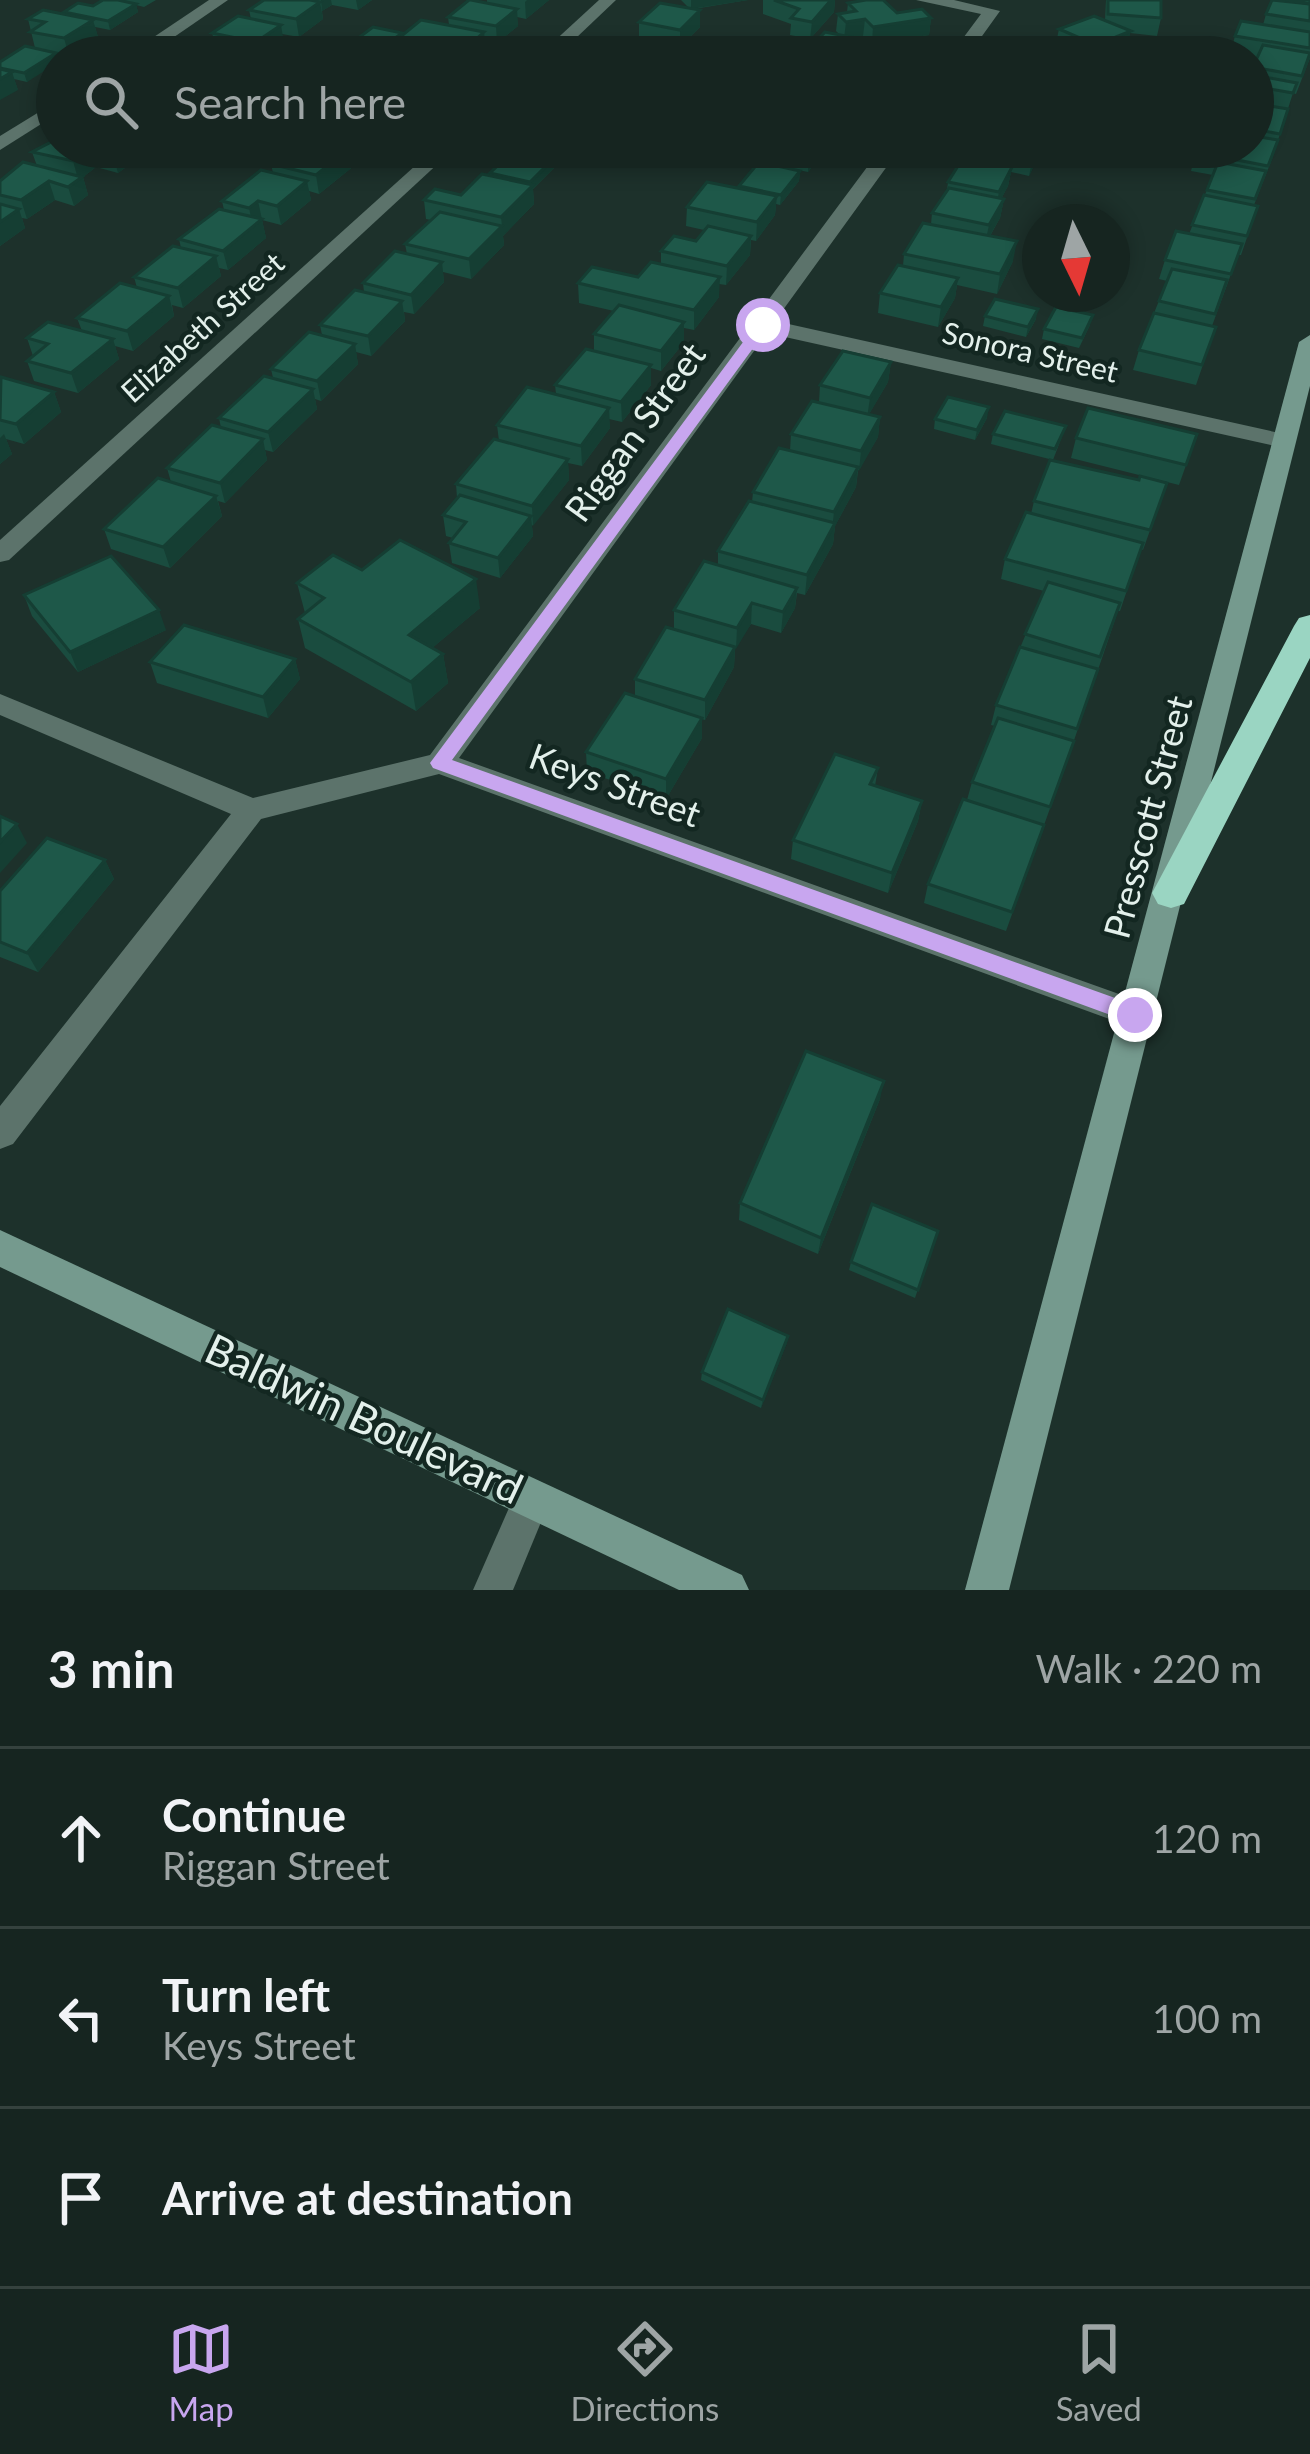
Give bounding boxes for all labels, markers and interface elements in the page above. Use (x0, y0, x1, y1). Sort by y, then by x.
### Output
search box (36, 36, 1274, 168)
icon: search (78, 69, 144, 135)
text: Search here (174, 75, 406, 129)
north arrow (1022, 204, 1130, 312)
street label: Elizabeth Street (113, 244, 291, 409)
route start (736, 298, 790, 352)
street label: Sonora Street (939, 313, 1122, 389)
street label: Riggan Street (555, 333, 714, 529)
street label: Presscott Street (1094, 691, 1201, 943)
street label: Keys Street (524, 733, 707, 835)
route end (1108, 988, 1162, 1042)
street label: Baldwin Boulevard (198, 1323, 531, 1513)
text: 3 min (48, 1638, 174, 1699)
text: Walk · 220 m (1035, 1645, 1262, 1691)
text: Continue (162, 1788, 346, 1842)
icon: ahead (48, 1805, 114, 1871)
text: 120 m (1152, 1815, 1262, 1861)
text: Riggan Street (162, 1842, 390, 1888)
text: Turn left (162, 1968, 330, 2022)
icon: left (48, 1985, 114, 2051)
text: 100 m (1152, 1995, 1262, 2041)
text: Keys Street (162, 2022, 356, 2068)
icon: arrive (48, 2165, 114, 2231)
text: Arrive at destination (162, 2171, 573, 2225)
tab: Map (168, 2316, 234, 2428)
tab: Directions (570, 2316, 719, 2428)
tab: Saved (1056, 2316, 1142, 2428)

